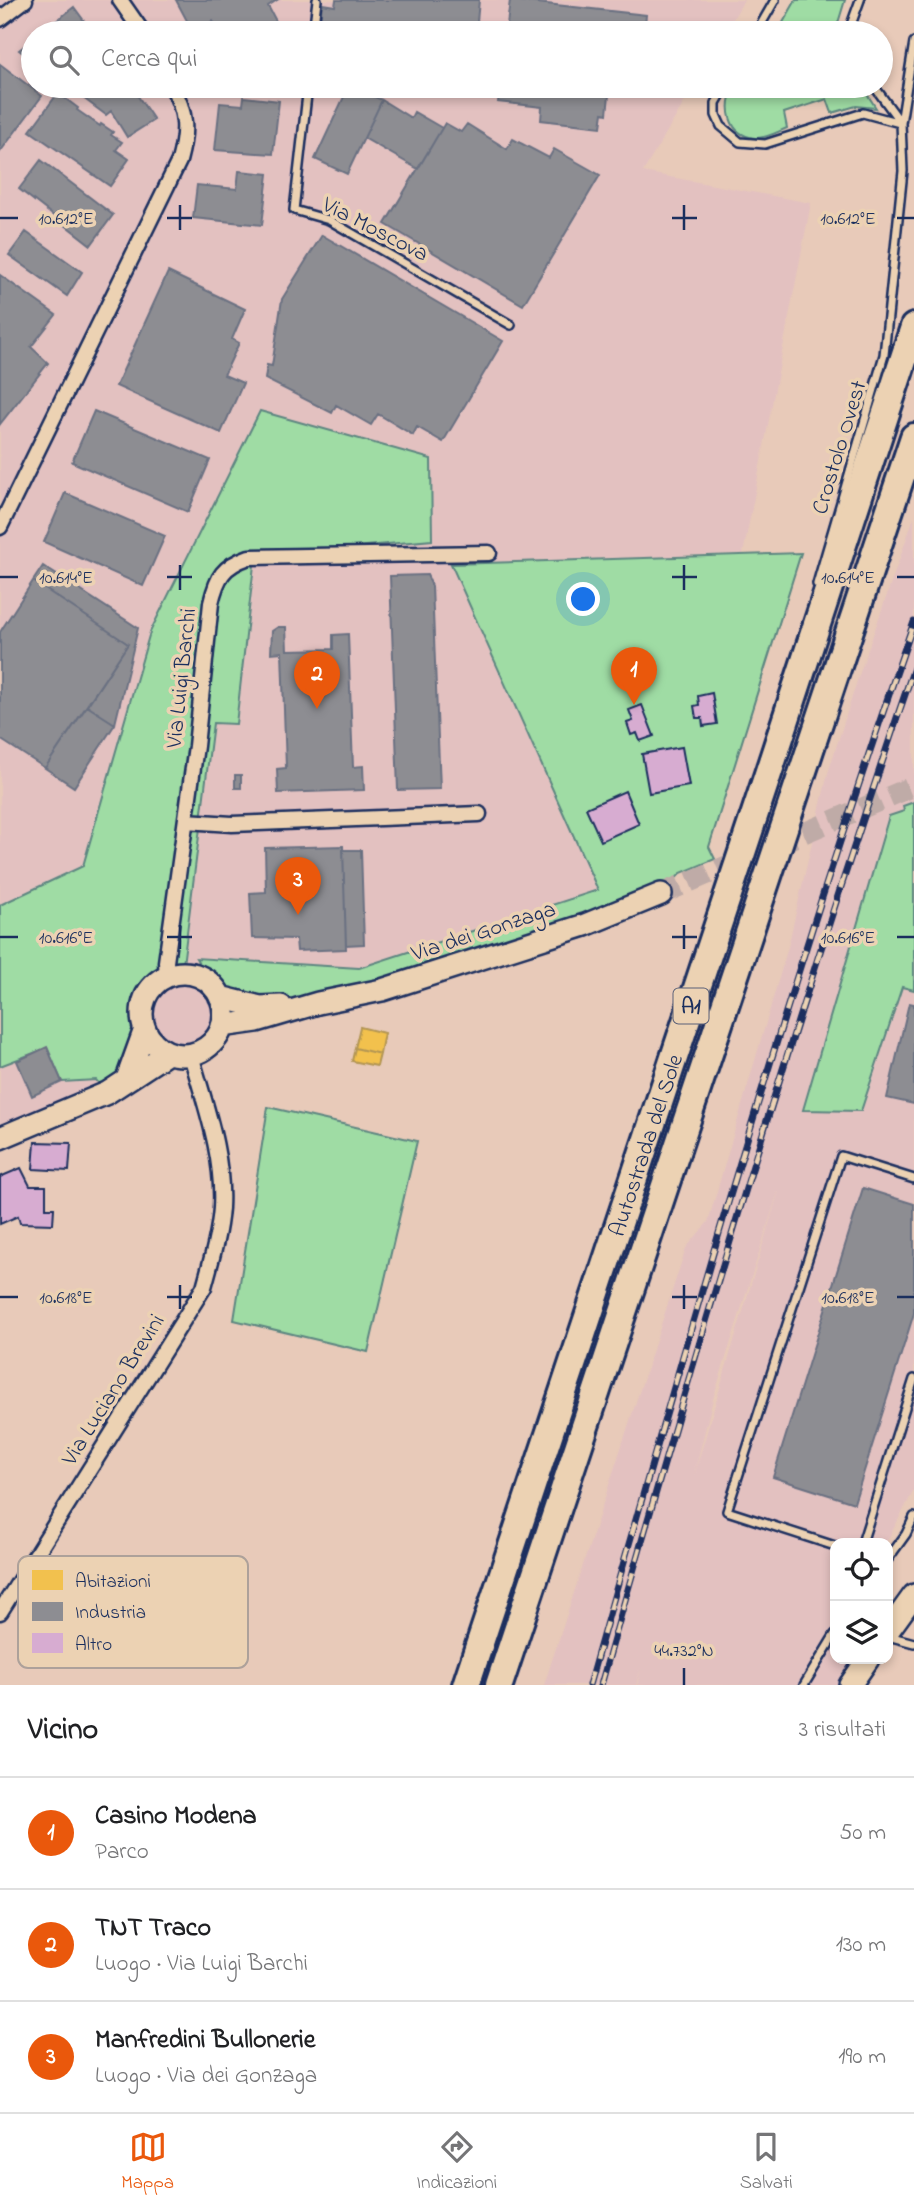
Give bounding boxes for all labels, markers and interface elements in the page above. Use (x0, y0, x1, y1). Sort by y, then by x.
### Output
search box (21, 21, 893, 98)
icon: search (45, 41, 83, 79)
text: Cerca qui (101, 41, 197, 79)
street label: Via Moscova (315, 189, 434, 271)
text: 10.612°E (38, 207, 94, 233)
text: 10.612°E (820, 207, 876, 233)
street label: Crostolo Ovest (804, 376, 876, 519)
text: 10.614°E (39, 566, 93, 592)
text: 10.614°E (821, 566, 875, 592)
your location (566, 582, 600, 616)
street label: Via Luigi Barchi (159, 607, 207, 751)
pin: 1 (611, 647, 657, 705)
pin: 2 (294, 651, 340, 709)
pin: 3 (275, 857, 321, 915)
street label: Via dei Gonzaga (406, 894, 560, 972)
text: 10.616°E (39, 926, 93, 952)
text: 10.616°E (821, 926, 875, 952)
road number: A1 (674, 988, 708, 1024)
street label: Autostrada del Sole (602, 1050, 693, 1241)
text: 10.618°E (39, 1286, 93, 1312)
text: 10.618°E (821, 1286, 875, 1312)
street label: Via Luciano Brevini (54, 1308, 174, 1473)
map controls (830, 1538, 893, 1664)
button: locate (830, 1538, 893, 1601)
legend (18, 1556, 248, 1668)
text: Abitazioni (75, 1569, 151, 1596)
text: Industria (75, 1600, 146, 1627)
button: layers (830, 1601, 893, 1664)
text: Altro (75, 1632, 112, 1659)
text: 44.732°N (654, 1639, 714, 1665)
text: Vicino (28, 1709, 98, 1753)
text: 3 risultati (799, 1714, 886, 1747)
text: Casino Modena (95, 1798, 257, 1836)
text: 1 (47, 1817, 55, 1850)
text: 50 m (839, 1817, 886, 1850)
text: Parco (95, 1836, 149, 1869)
text: TNT Traco (95, 1910, 211, 1948)
text: 2 (45, 1929, 57, 1962)
text: 130 m (836, 1929, 886, 1962)
text: Luogo · Via Luigi Barchi (95, 1948, 308, 1981)
text: Manfredini Bullonerie (95, 2022, 315, 2060)
text: 3 (46, 2041, 56, 2074)
text: 190 m (838, 2041, 886, 2074)
text: Luogo · Via dei Gonzaga (95, 2060, 317, 2093)
tab: Mappa (121, 2128, 174, 2197)
tab: Indicazioni (416, 2128, 497, 2197)
tab: Salvati (740, 2128, 793, 2197)

